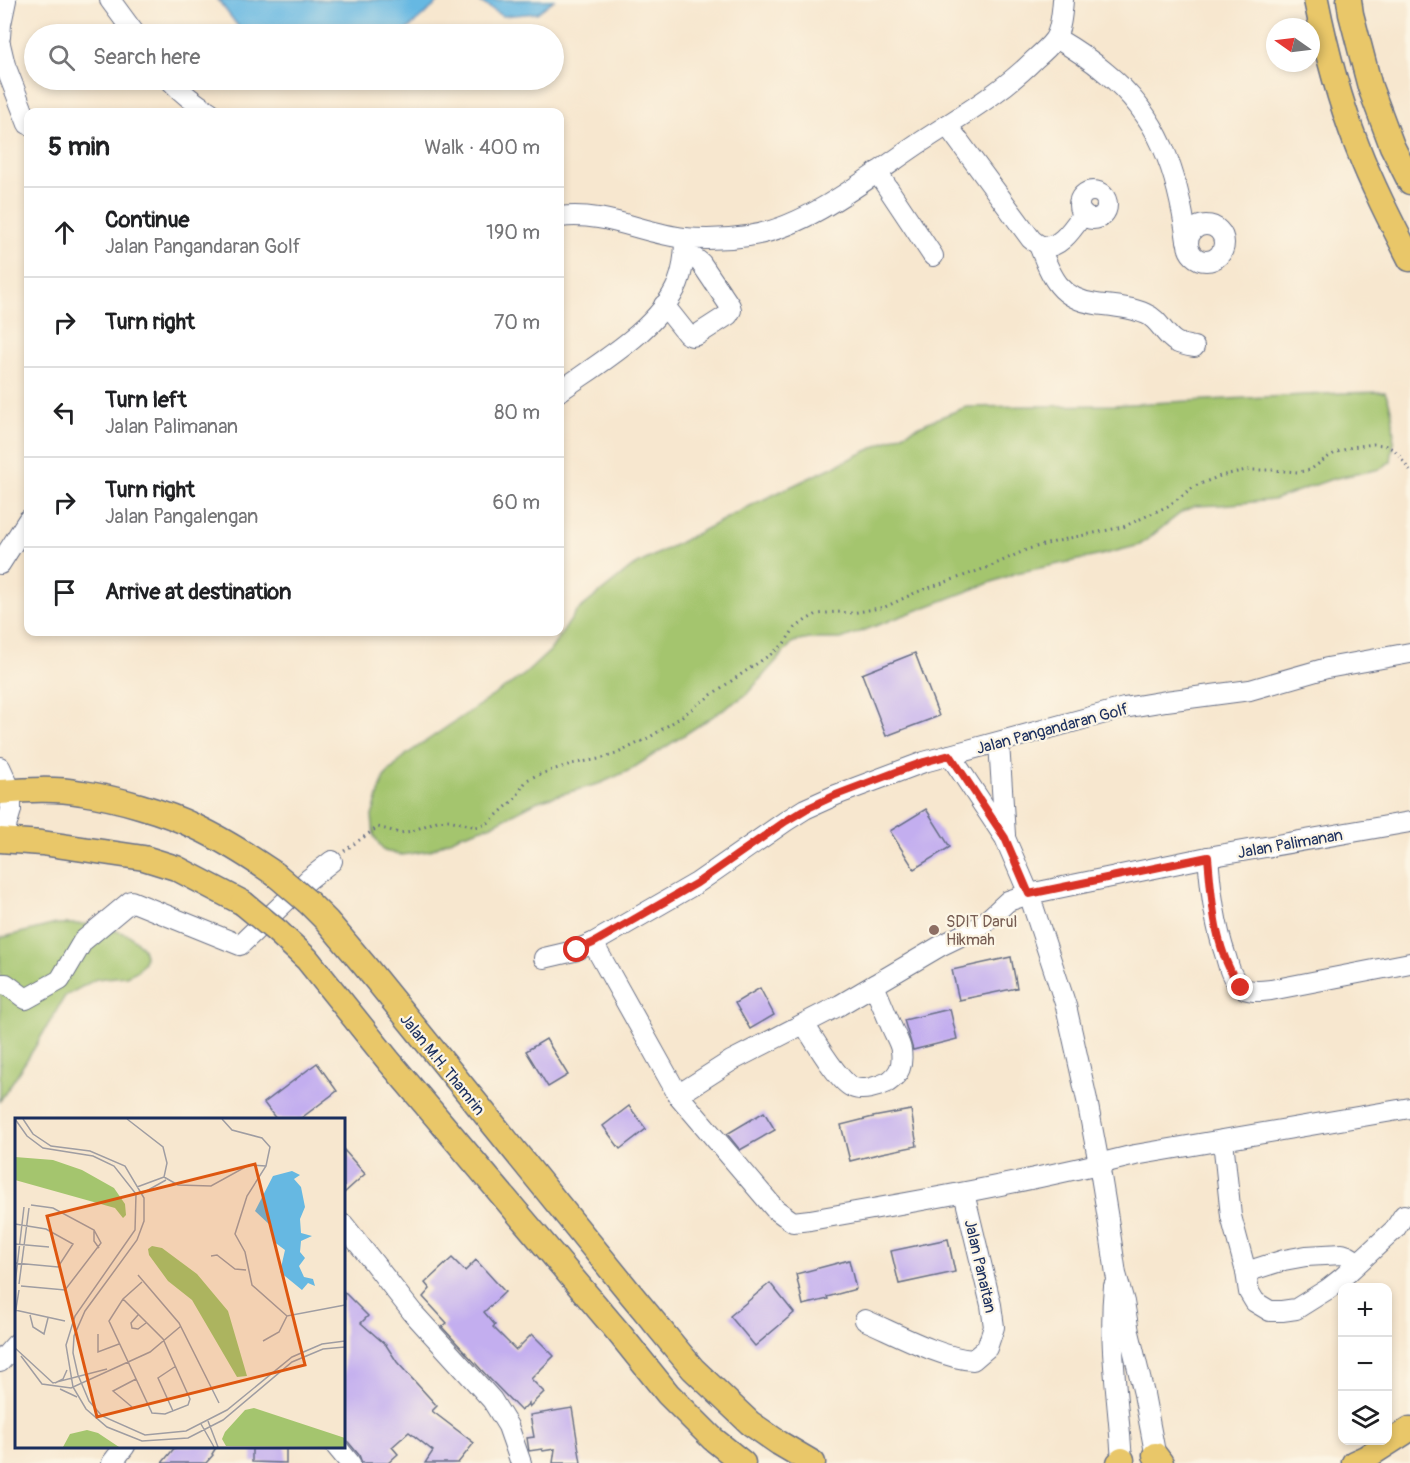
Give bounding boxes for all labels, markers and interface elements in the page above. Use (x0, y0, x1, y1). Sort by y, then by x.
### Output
north arrow (1266, 18, 1320, 72)
search box (24, 24, 564, 90)
icon: search (45, 41, 78, 74)
text: Search here (93, 43, 200, 71)
text: 5 min (48, 131, 110, 163)
text: Walk · 400 m (424, 135, 540, 160)
text: Continue (105, 206, 189, 234)
icon: ahead (48, 216, 81, 249)
text: 190 m (486, 220, 540, 245)
text: Jalan Pangandaran Golf (105, 234, 301, 259)
icon: right (48, 306, 81, 339)
text: Turn right (105, 308, 195, 336)
text: 70 m (494, 310, 540, 335)
text: Turn left (105, 386, 187, 414)
icon: left (48, 396, 81, 429)
text: 80 m (494, 400, 540, 425)
text: Jalan Palimanan (105, 414, 238, 439)
text: Turn right (105, 476, 195, 504)
icon: right (48, 486, 81, 519)
text: 60 m (493, 490, 540, 515)
text: Jalan Pangalengan (105, 504, 258, 529)
icon: arrive (48, 576, 81, 609)
text: Arrive at destination (105, 578, 291, 606)
street label: Jalan Pangandaran Golf (974, 699, 1131, 759)
street label: Jalan Palimanan (1236, 825, 1344, 863)
place label: SDIT Darul Hikmah (946, 912, 1017, 950)
marker: SDIT Darul Hikmah (927, 923, 941, 937)
route start (563, 936, 589, 962)
route end (1227, 974, 1253, 1000)
street label: Jalan M.H. Thamrin (395, 1010, 489, 1119)
inset map (15, 1118, 345, 1448)
street label: Jalan Panaitan (960, 1218, 1000, 1315)
map controls (1338, 1283, 1392, 1445)
button: + (1338, 1283, 1392, 1337)
button: − (1338, 1337, 1392, 1391)
button: layers (1338, 1391, 1392, 1445)

